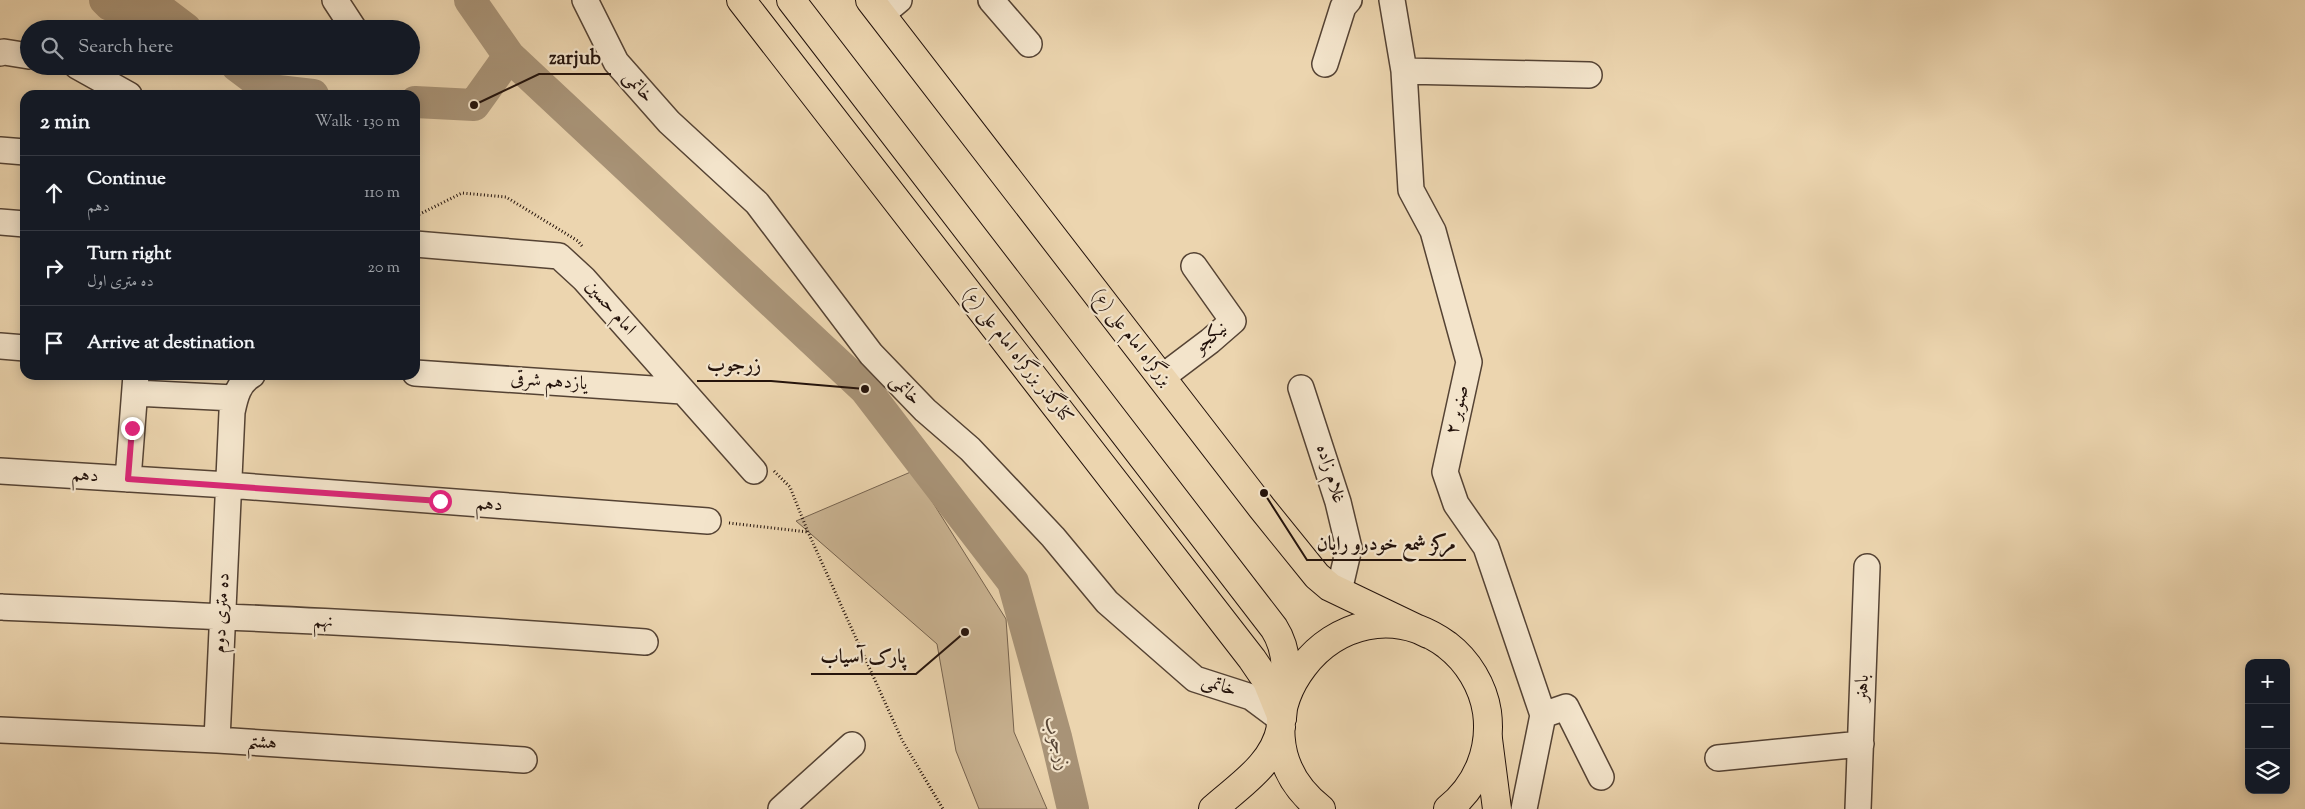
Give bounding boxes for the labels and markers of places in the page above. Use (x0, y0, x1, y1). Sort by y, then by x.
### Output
callout: zarjub (539, 39, 611, 74)
callout: زرجوب (697, 346, 771, 381)
callout: مرکز شمع خودرو رایان (1307, 525, 1466, 560)
callout: پارک آسیاب (811, 639, 916, 674)

